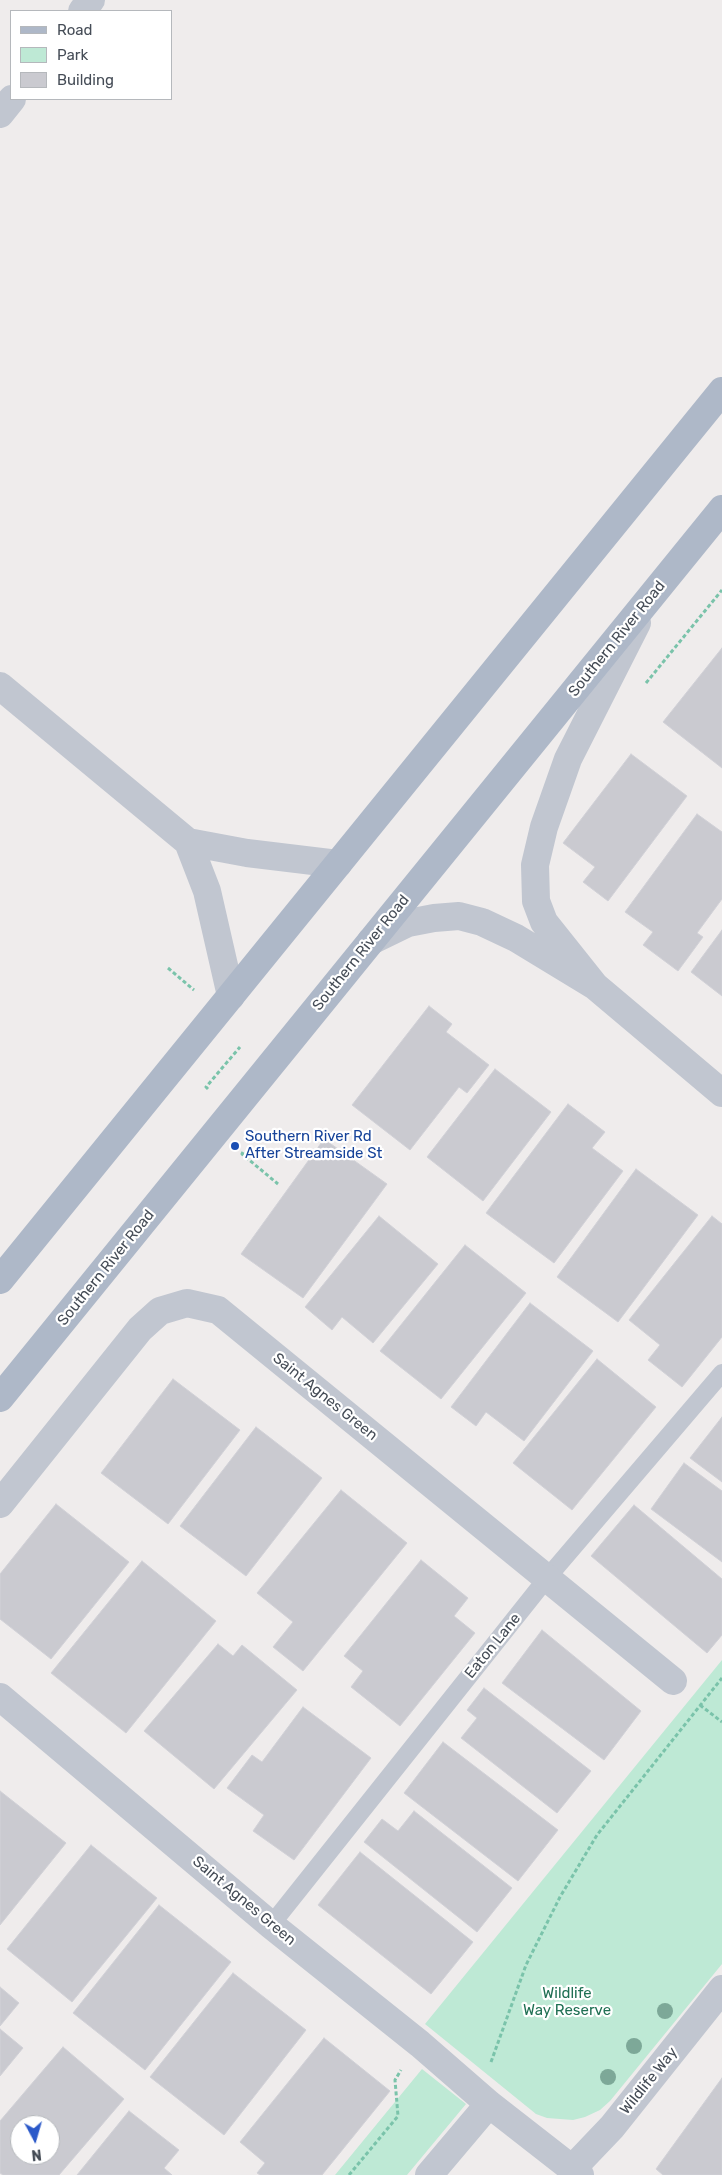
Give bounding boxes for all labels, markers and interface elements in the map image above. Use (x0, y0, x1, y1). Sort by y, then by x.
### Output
legend (10, 10, 172, 100)
text: Road (57, 21, 93, 39)
text: Park (57, 46, 88, 64)
text: Building (57, 71, 114, 89)
street label: Southern River Road (565, 578, 669, 700)
street label: Southern River Road (309, 892, 413, 1014)
place label: Southern River Rd After Streamside St (245, 1128, 382, 1163)
marker: Southern River Rd After Streamside St (229, 1140, 241, 1152)
street label: Southern River Road (54, 1207, 158, 1329)
street label: Saint Agnes Green (269, 1349, 381, 1445)
street label: Eaton Lane (461, 1610, 525, 1682)
street label: Saint Agnes Green (189, 1853, 299, 1949)
park label: Wildlife Way Reserve (523, 1985, 611, 2020)
street label: Wildlife Way (616, 2044, 682, 2118)
north arrow (10, 2115, 60, 2165)
text: N (31, 2145, 42, 2163)

